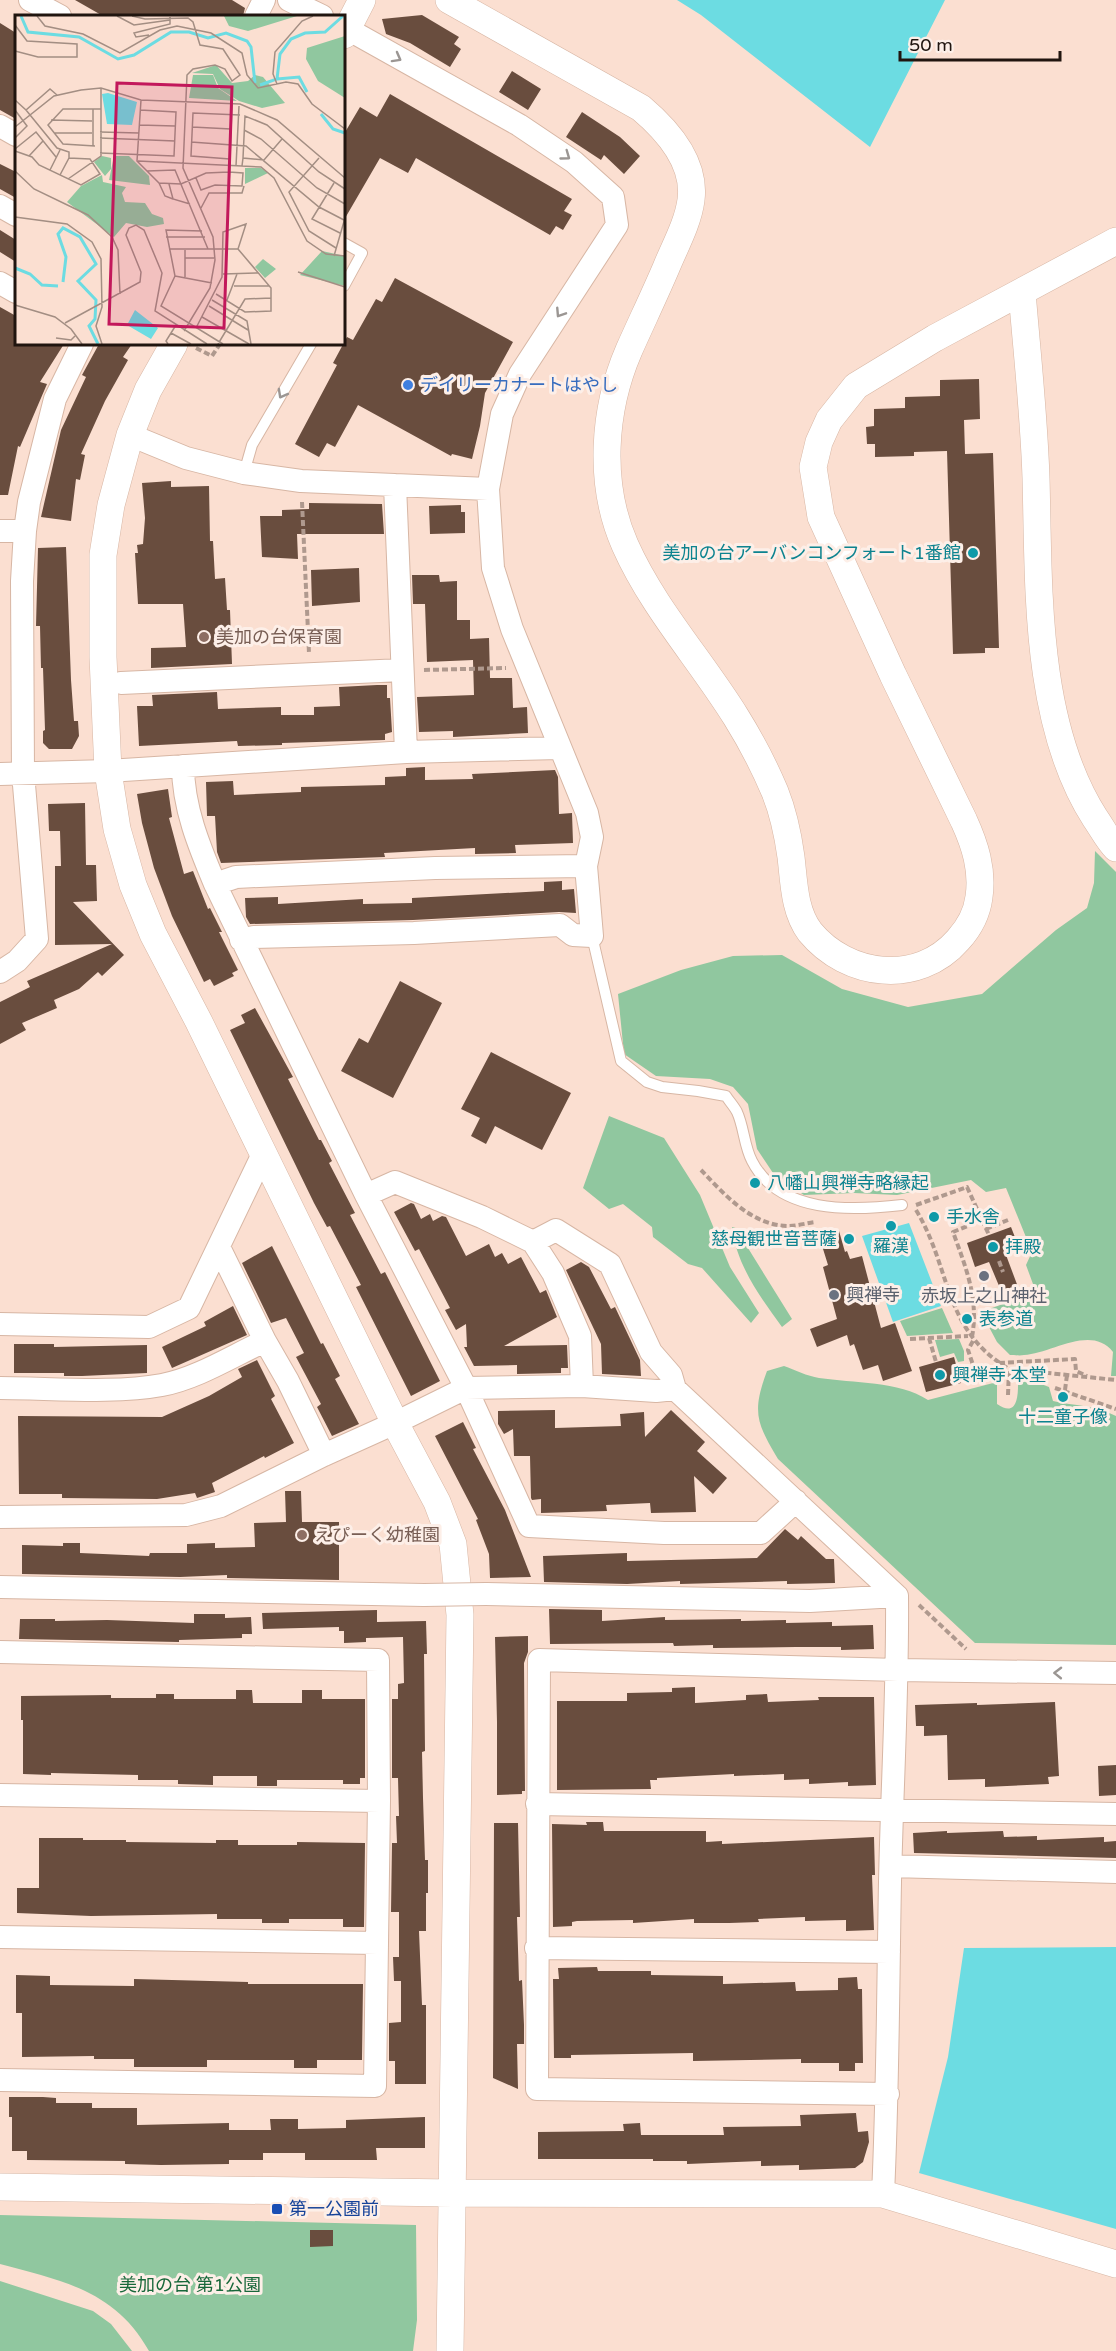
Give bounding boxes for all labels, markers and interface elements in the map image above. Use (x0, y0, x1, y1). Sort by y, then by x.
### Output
inset map (15, 15, 345, 345)
scale bar (900, 24, 1060, 62)
text: 50 m (909, 34, 953, 56)
one-way arrow (391, 51, 401, 62)
one-way arrow (559, 149, 570, 160)
one-way arrow (556, 306, 567, 317)
place label: デイリーカナートはやし (420, 374, 618, 396)
marker: デイリーカナートはやし (401, 378, 415, 392)
one-way arrow (278, 388, 289, 399)
place label: 美加の台アーバンコンフォート1番館 (663, 542, 961, 564)
marker: 美加の台アーバンコンフォート1番館 (966, 546, 980, 560)
place label: 美加の台保育園 (216, 626, 342, 648)
marker: 美加の台保育園 (197, 630, 211, 644)
place label: 八幡山興禅寺略縁起 (767, 1172, 929, 1194)
marker: 八幡山興禅寺略縁起 (748, 1176, 762, 1190)
place label: 手水舎 (946, 1206, 1000, 1228)
marker: 手水舎 (927, 1210, 941, 1224)
marker: 羅漢 (884, 1219, 898, 1233)
place label: 慈母観世音菩薩 (711, 1228, 837, 1250)
marker: 慈母観世音菩薩 (842, 1232, 856, 1246)
place label: 羅漢 (873, 1235, 909, 1257)
place label: 拝殿 (1005, 1236, 1041, 1258)
marker: 拝殿 (986, 1240, 1000, 1254)
marker: 赤坂上之山神社 (977, 1269, 991, 1283)
place label: 興禅寺 (846, 1284, 900, 1306)
place label: 赤坂上之山神社 (921, 1285, 1047, 1307)
marker: 興禅寺 (827, 1288, 841, 1302)
place label: 表参道 (979, 1308, 1033, 1330)
marker: 表参道 (960, 1312, 974, 1326)
place label: 興禅寺 本堂 (952, 1364, 1047, 1386)
marker: 興禅寺 本堂 (933, 1368, 947, 1382)
marker: 十二童子像 (1056, 1390, 1070, 1404)
place label: 十二童子像 (1018, 1406, 1108, 1428)
place label: えぴーく幼稚園 (314, 1524, 440, 1546)
marker: えぴーく幼稚園 (295, 1528, 309, 1542)
one-way arrow (1053, 1666, 1062, 1679)
place label: 第一公園前 (289, 2198, 379, 2220)
marker: 第一公園前 (270, 2202, 284, 2216)
park label: 美加の台 第1公園 (119, 2274, 261, 2296)

